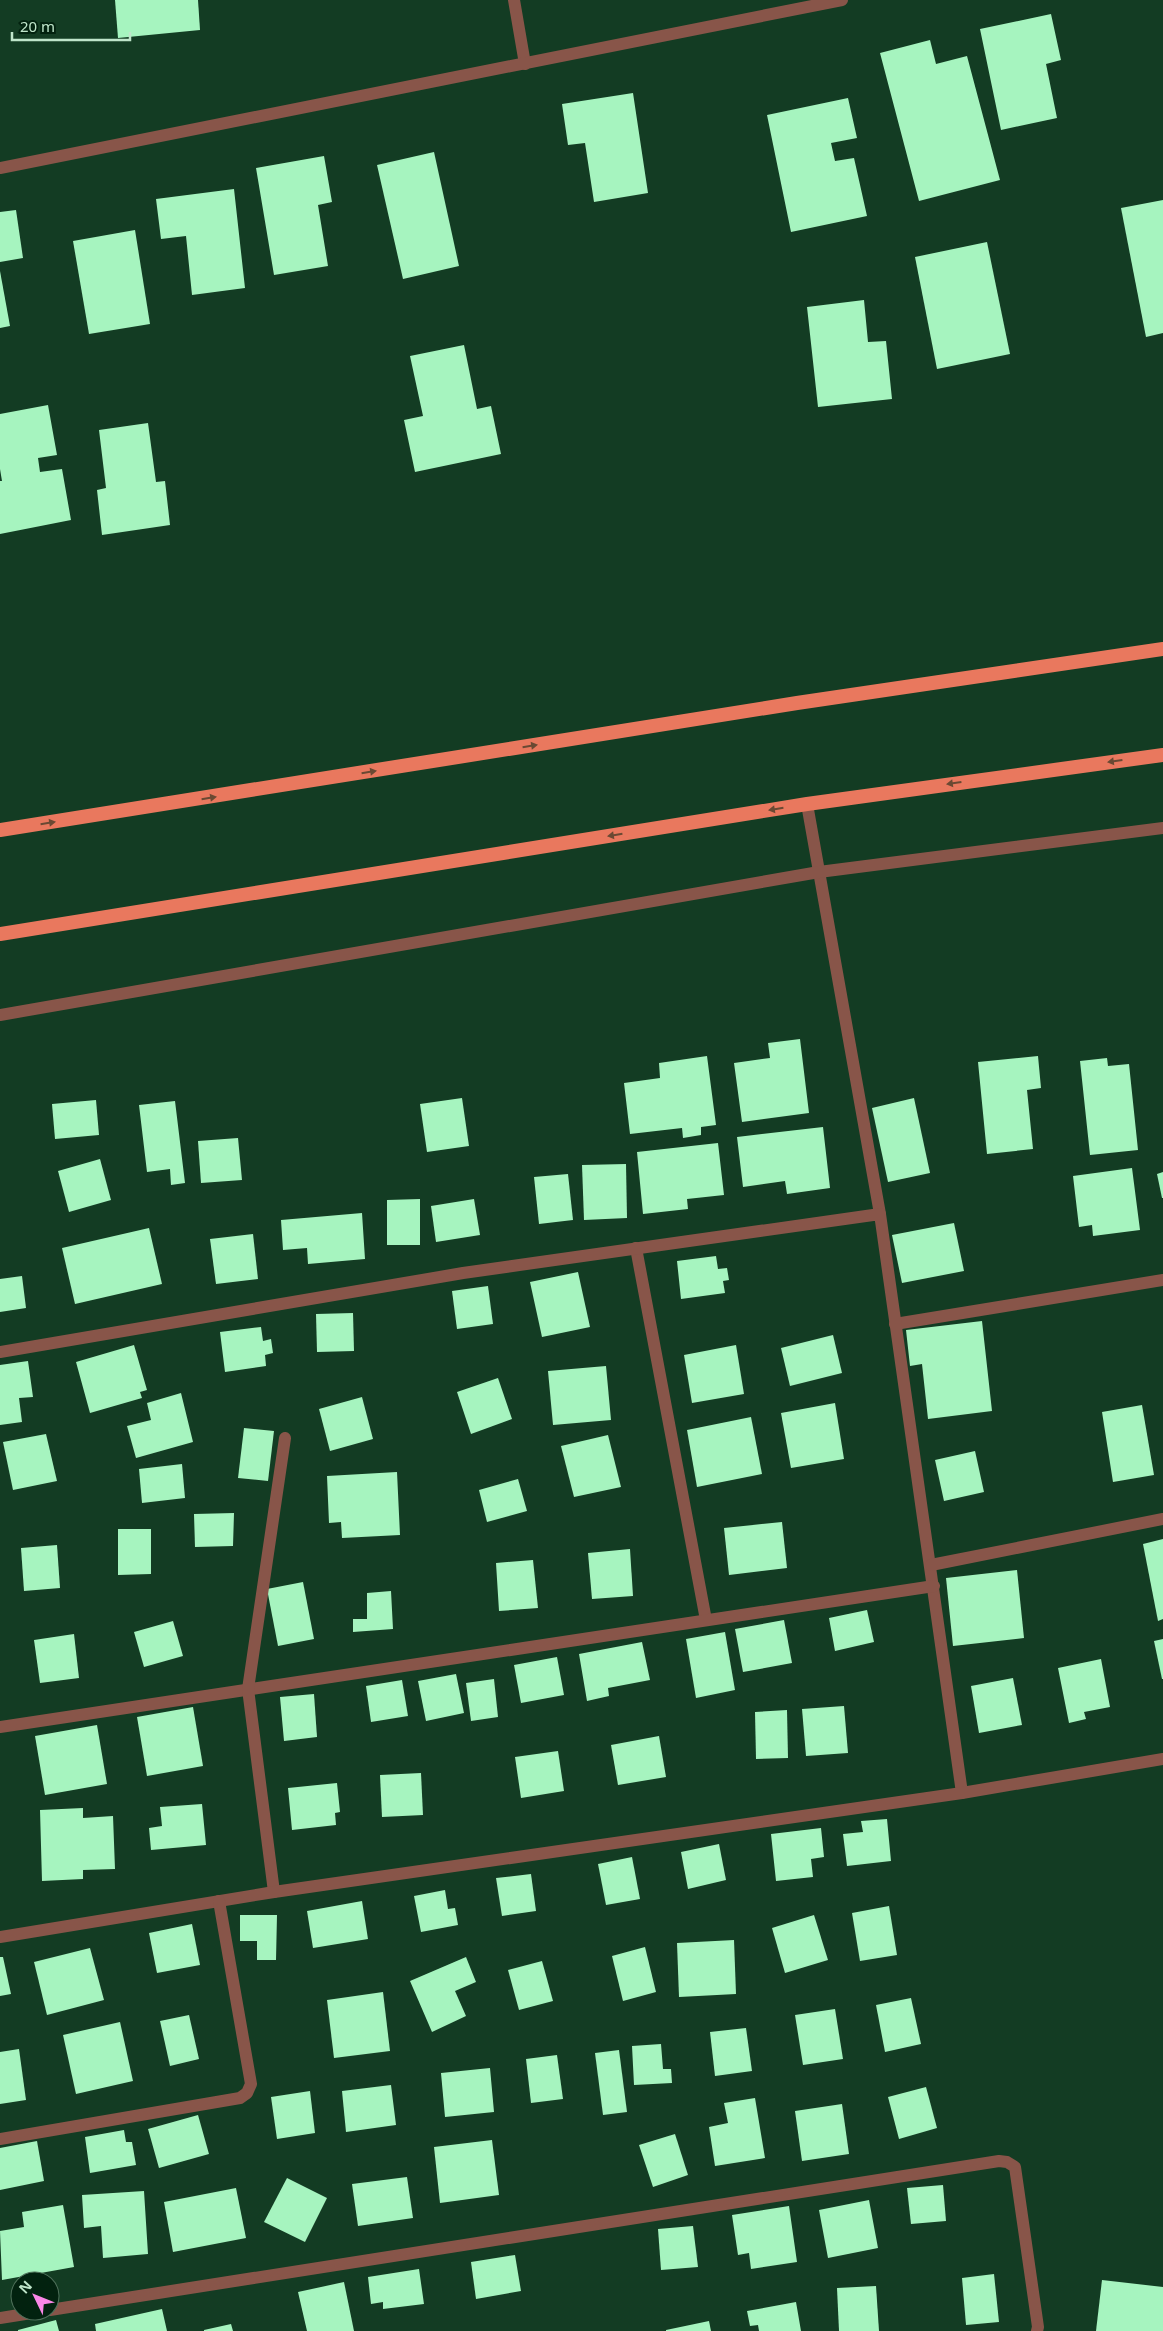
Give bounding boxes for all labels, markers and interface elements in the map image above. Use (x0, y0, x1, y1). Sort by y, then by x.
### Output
scale bar (12, 10, 130, 42)
text: 20 m (20, 16, 55, 36)
one-way arrow (522, 742, 538, 750)
one-way arrow (1106, 757, 1122, 765)
one-way arrow (362, 767, 378, 775)
one-way arrow (945, 780, 961, 788)
one-way arrow (201, 793, 217, 801)
one-way arrow (767, 805, 783, 813)
one-way arrow (41, 819, 57, 827)
one-way arrow (607, 831, 623, 839)
north arrow (10, 2271, 60, 2321)
text: N (14, 2276, 36, 2297)

